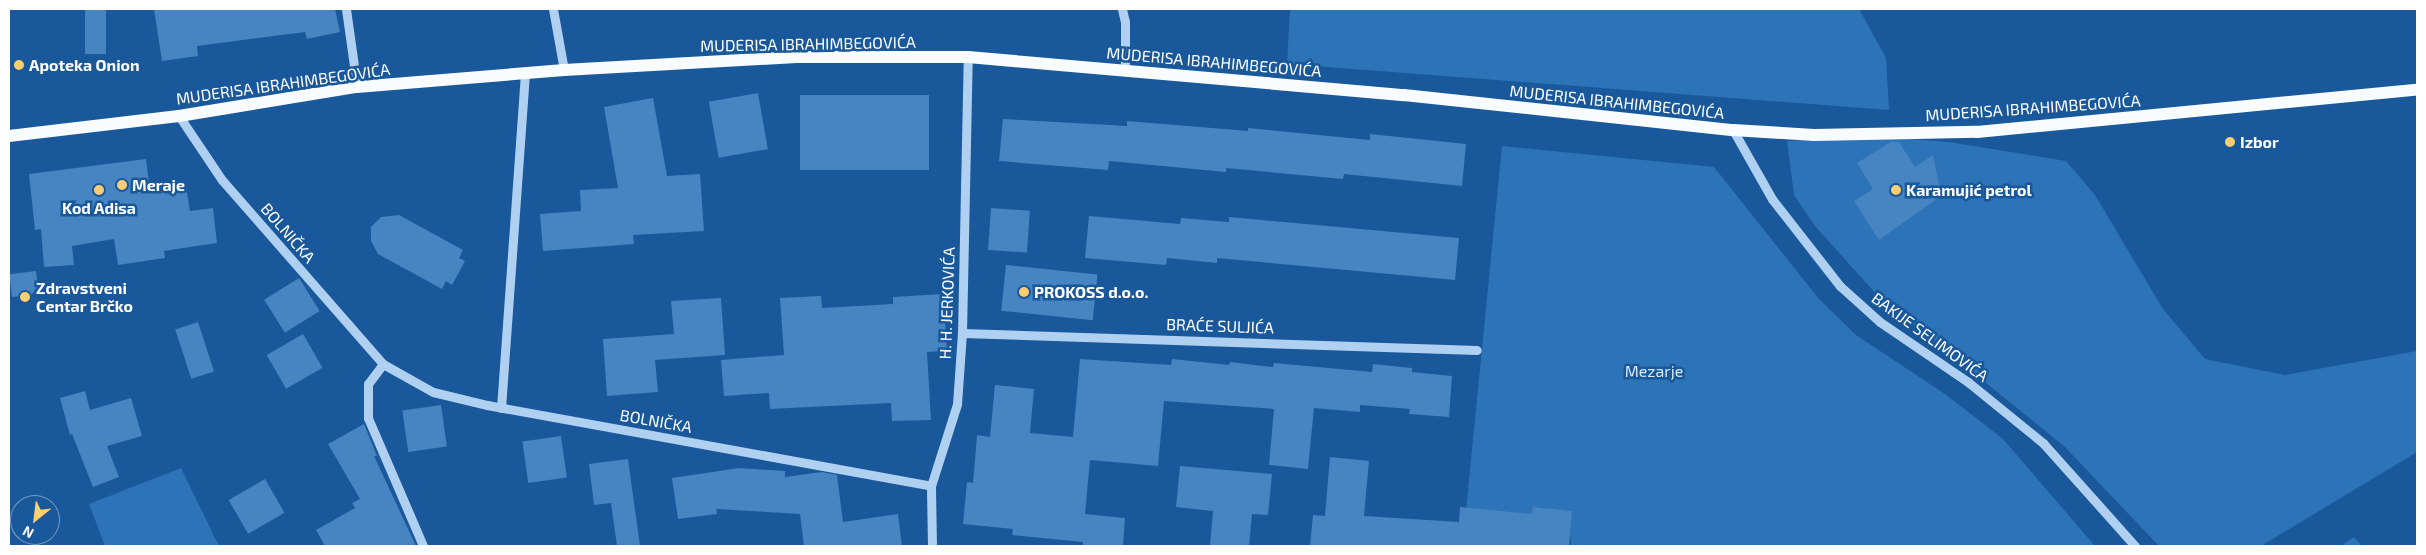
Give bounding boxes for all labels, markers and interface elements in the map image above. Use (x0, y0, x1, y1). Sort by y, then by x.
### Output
street label: MUDERISA IBRAHIMBEGOVIĆA (700, 33, 916, 55)
street label: MUDERISA IBRAHIMBEGOVIĆA (1106, 43, 1322, 81)
place label: Apoteka Onion (29, 55, 140, 75)
marker: Apoteka Onion (13, 59, 25, 71)
street label: MUDERISA IBRAHIMBEGOVIĆA (175, 59, 391, 109)
street label: MUDERISA IBRAHIMBEGOVIĆA (1509, 81, 1725, 123)
street label: MUDERISA IBRAHIMBEGOVIĆA (1925, 91, 2141, 125)
place label: Izbor (2240, 132, 2279, 152)
marker: Izbor (2224, 136, 2236, 148)
place label: Meraje (132, 175, 185, 195)
marker: Meraje (116, 179, 128, 191)
place label: Karamujić petrol (1906, 180, 2032, 200)
marker: Kod Adisa (93, 184, 105, 196)
marker: Karamujić petrol (1890, 184, 1902, 196)
place label: Kod Adisa (62, 198, 136, 218)
street label: BOLNIČKA (257, 199, 319, 267)
street label: H. H. JERKOVIĆA (935, 246, 959, 360)
place label: Zdravstveni Centar Brčko (36, 278, 133, 316)
place label: PROKOSS d.o.o. (1034, 282, 1148, 302)
marker: PROKOSS d.o.o. (1018, 286, 1030, 298)
street label: BAKIJE SELIMOVIĆA (1868, 288, 1992, 386)
marker: Zdravstveni Centar Brčko (18, 290, 32, 304)
street label: BRAĆE SULJIĆA (1166, 315, 1274, 337)
park label: Mezarje (1625, 361, 1683, 381)
street label: BOLNIČKA (618, 405, 694, 437)
north arrow (10, 495, 60, 545)
text: N (19, 523, 37, 543)

